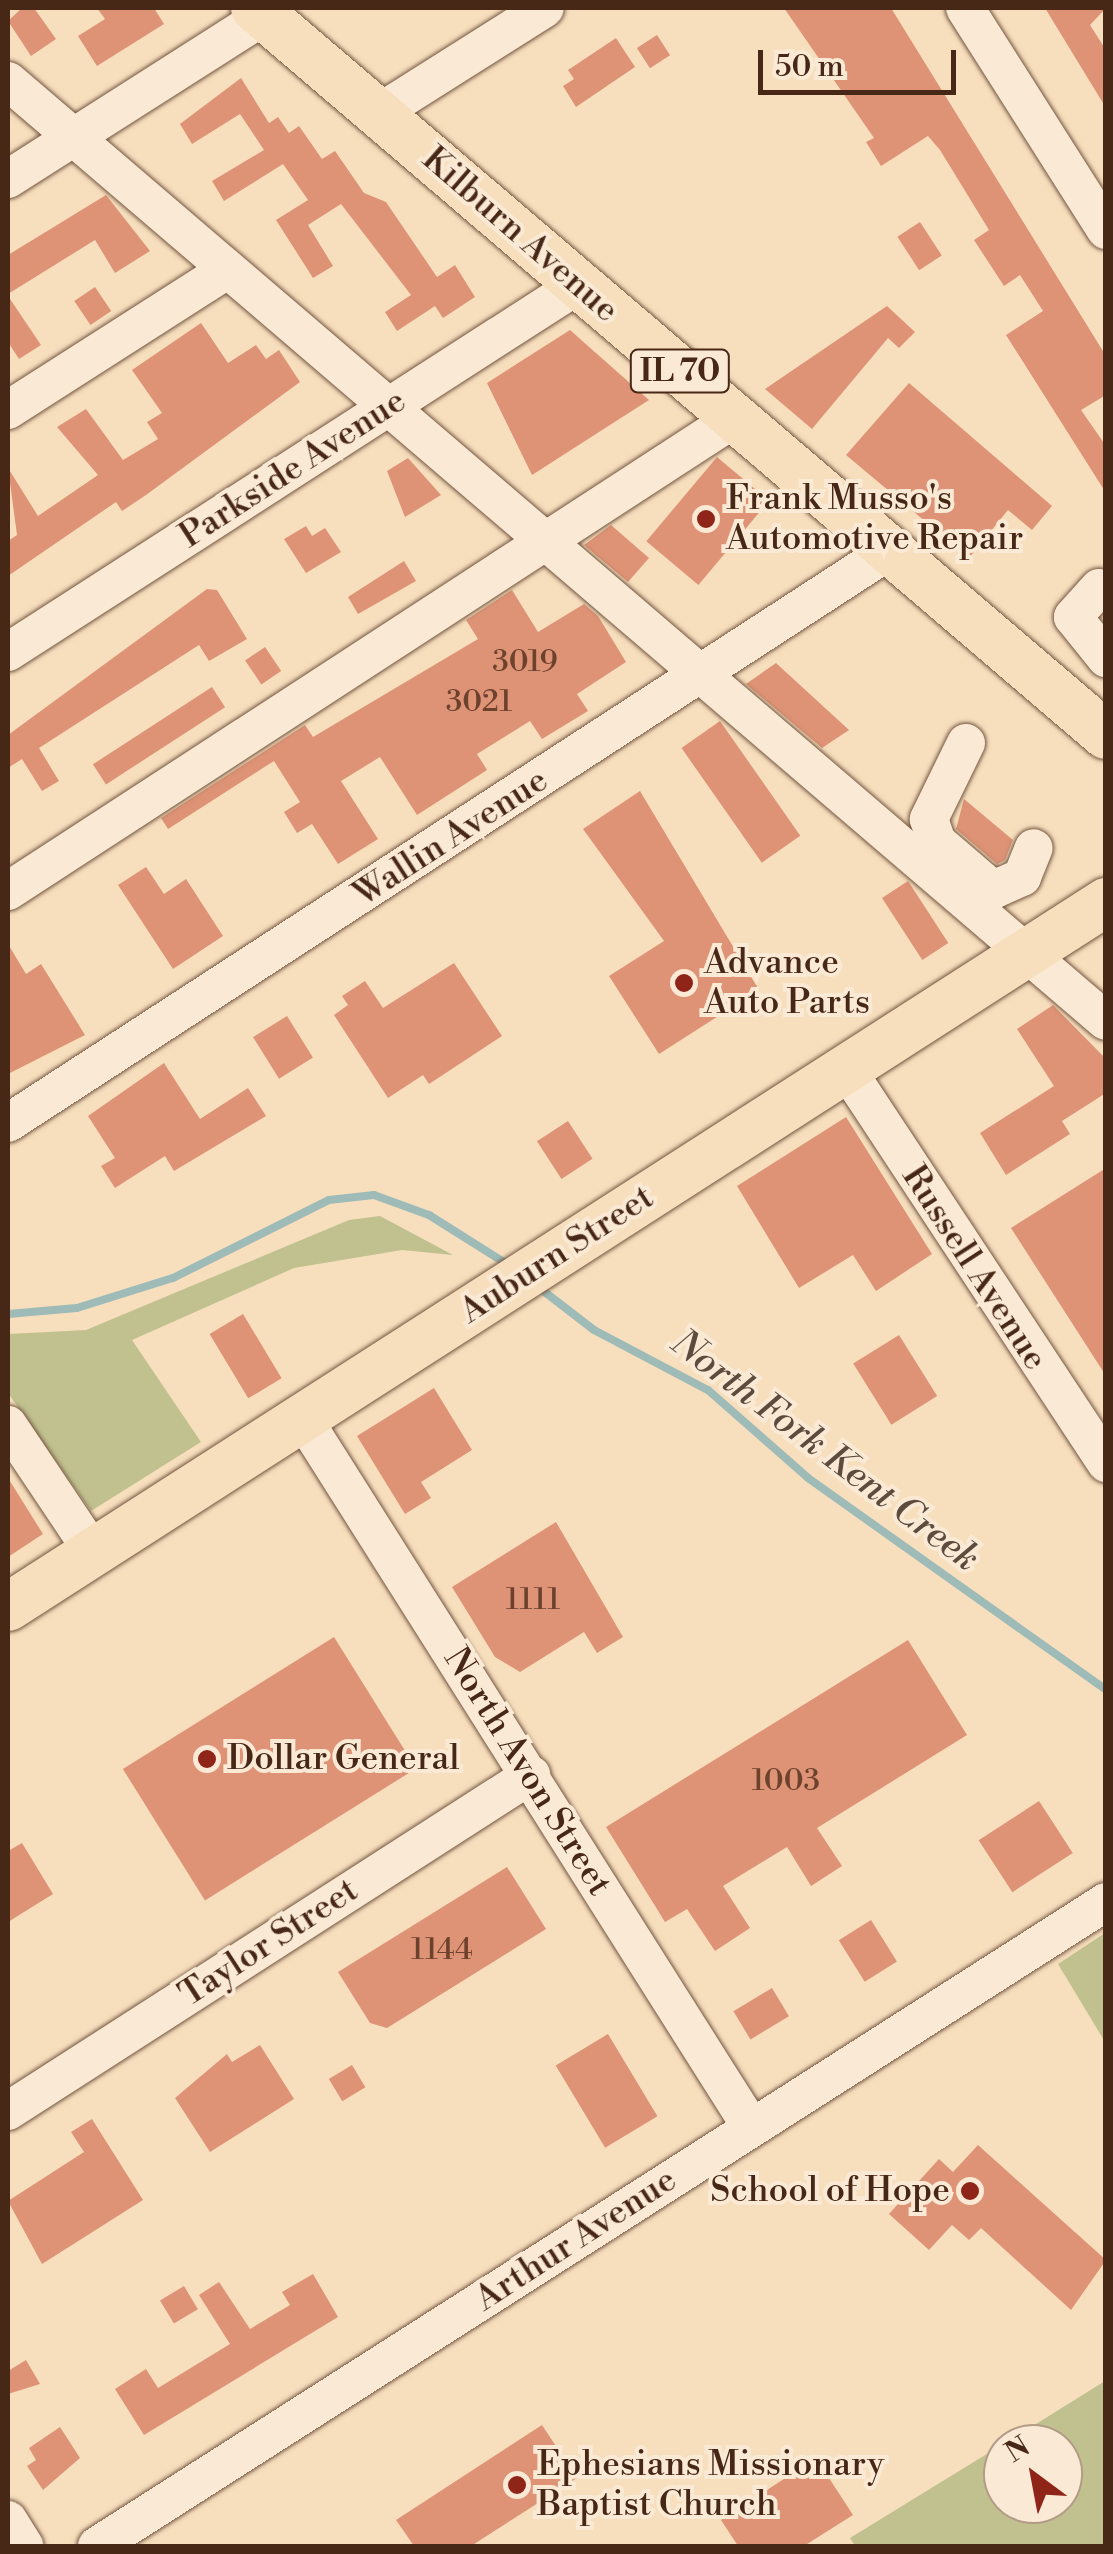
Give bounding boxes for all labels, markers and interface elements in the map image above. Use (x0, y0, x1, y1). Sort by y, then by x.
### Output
scale bar (763, 30, 960, 92)
text: 50 m (775, 48, 844, 86)
street label: Kilburn Avenue (413, 138, 627, 332)
road number: IL 70 (628, 344, 732, 398)
street label: Parkside Avenue (172, 380, 414, 558)
place label: Frank Musso's Automotive Repair (726, 478, 1023, 560)
marker: Frank Musso's Automotive Repair (695, 508, 717, 530)
house number: 3019 (492, 644, 558, 680)
house number: 3021 (446, 684, 512, 720)
street label: Wallin Avenue (346, 760, 556, 916)
place label: Advance Auto Parts (704, 942, 870, 1024)
marker: Advance Auto Parts (673, 972, 695, 994)
street label: Russell Avenue (892, 1158, 1056, 1378)
street label: Auburn Street (452, 1177, 662, 1333)
water label: North Fork Kent Creek (662, 1320, 988, 1582)
house number: 1111 (506, 1582, 560, 1618)
street label: North Avon Street (434, 1640, 620, 1904)
place label: Dollar General (227, 1738, 460, 1780)
marker: Dollar General (196, 1748, 218, 1770)
house number: 1003 (752, 1763, 820, 1799)
street label: Taylor Street (172, 1870, 366, 2016)
house number: 1144 (411, 1932, 473, 1968)
street label: Arthur Avenue (468, 2159, 684, 2321)
place label: School of Hope (710, 2170, 950, 2212)
marker: School of Hope (959, 2180, 981, 2202)
north arrow (983, 2424, 1083, 2524)
text: N (999, 2429, 1037, 2471)
place label: Ephesians Missionary Baptist Church (537, 2444, 884, 2526)
marker: Ephesians Missionary Baptist Church (506, 2474, 528, 2496)

